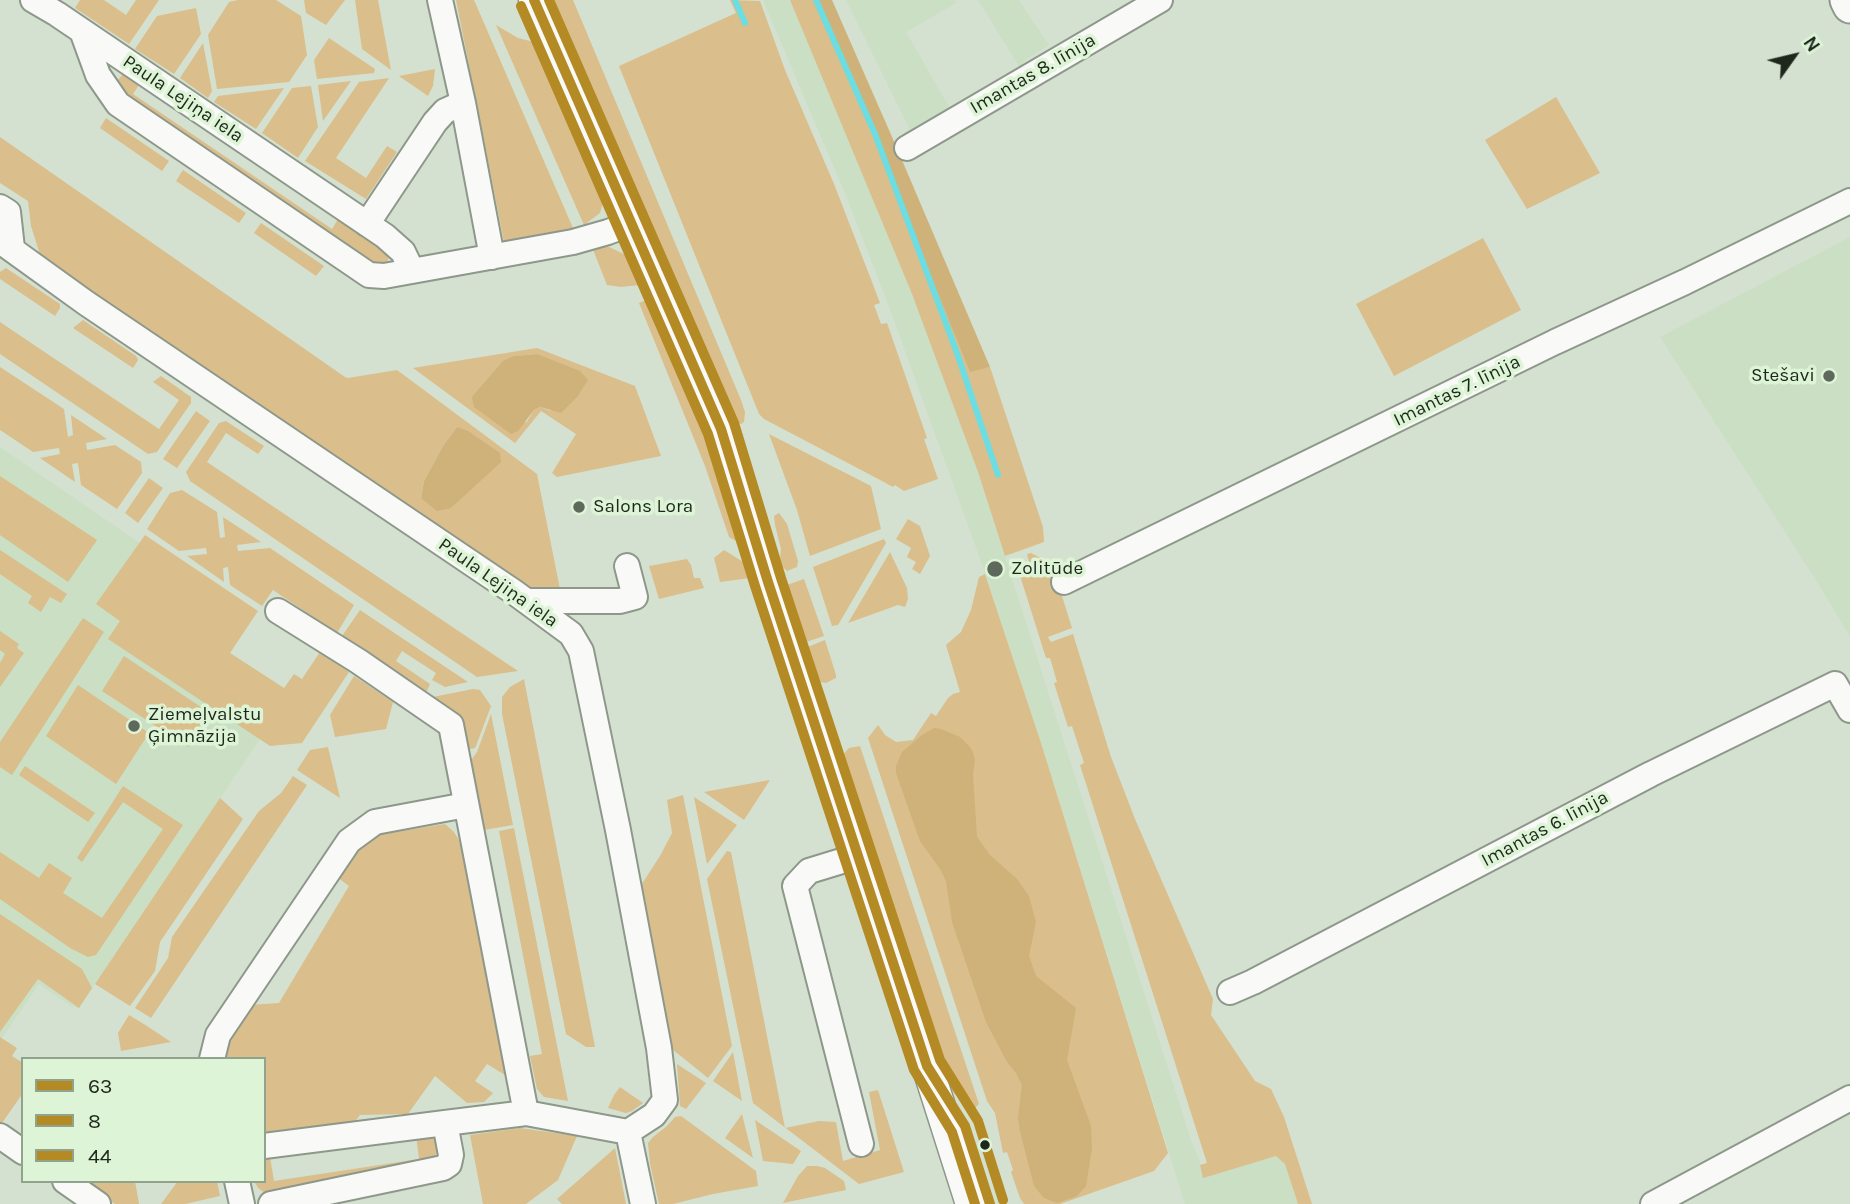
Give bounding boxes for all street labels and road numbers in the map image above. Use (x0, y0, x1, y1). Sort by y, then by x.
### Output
street label: Imantas 8. līnija (966, 29, 1100, 119)
street label: Paula Lejiņa iela (118, 50, 248, 148)
street label: Imantas 7. līnija (1390, 350, 1524, 432)
street label: Paula Lejiņa iela (434, 533, 562, 633)
street label: Imantas 6. līnija (1478, 786, 1612, 872)

